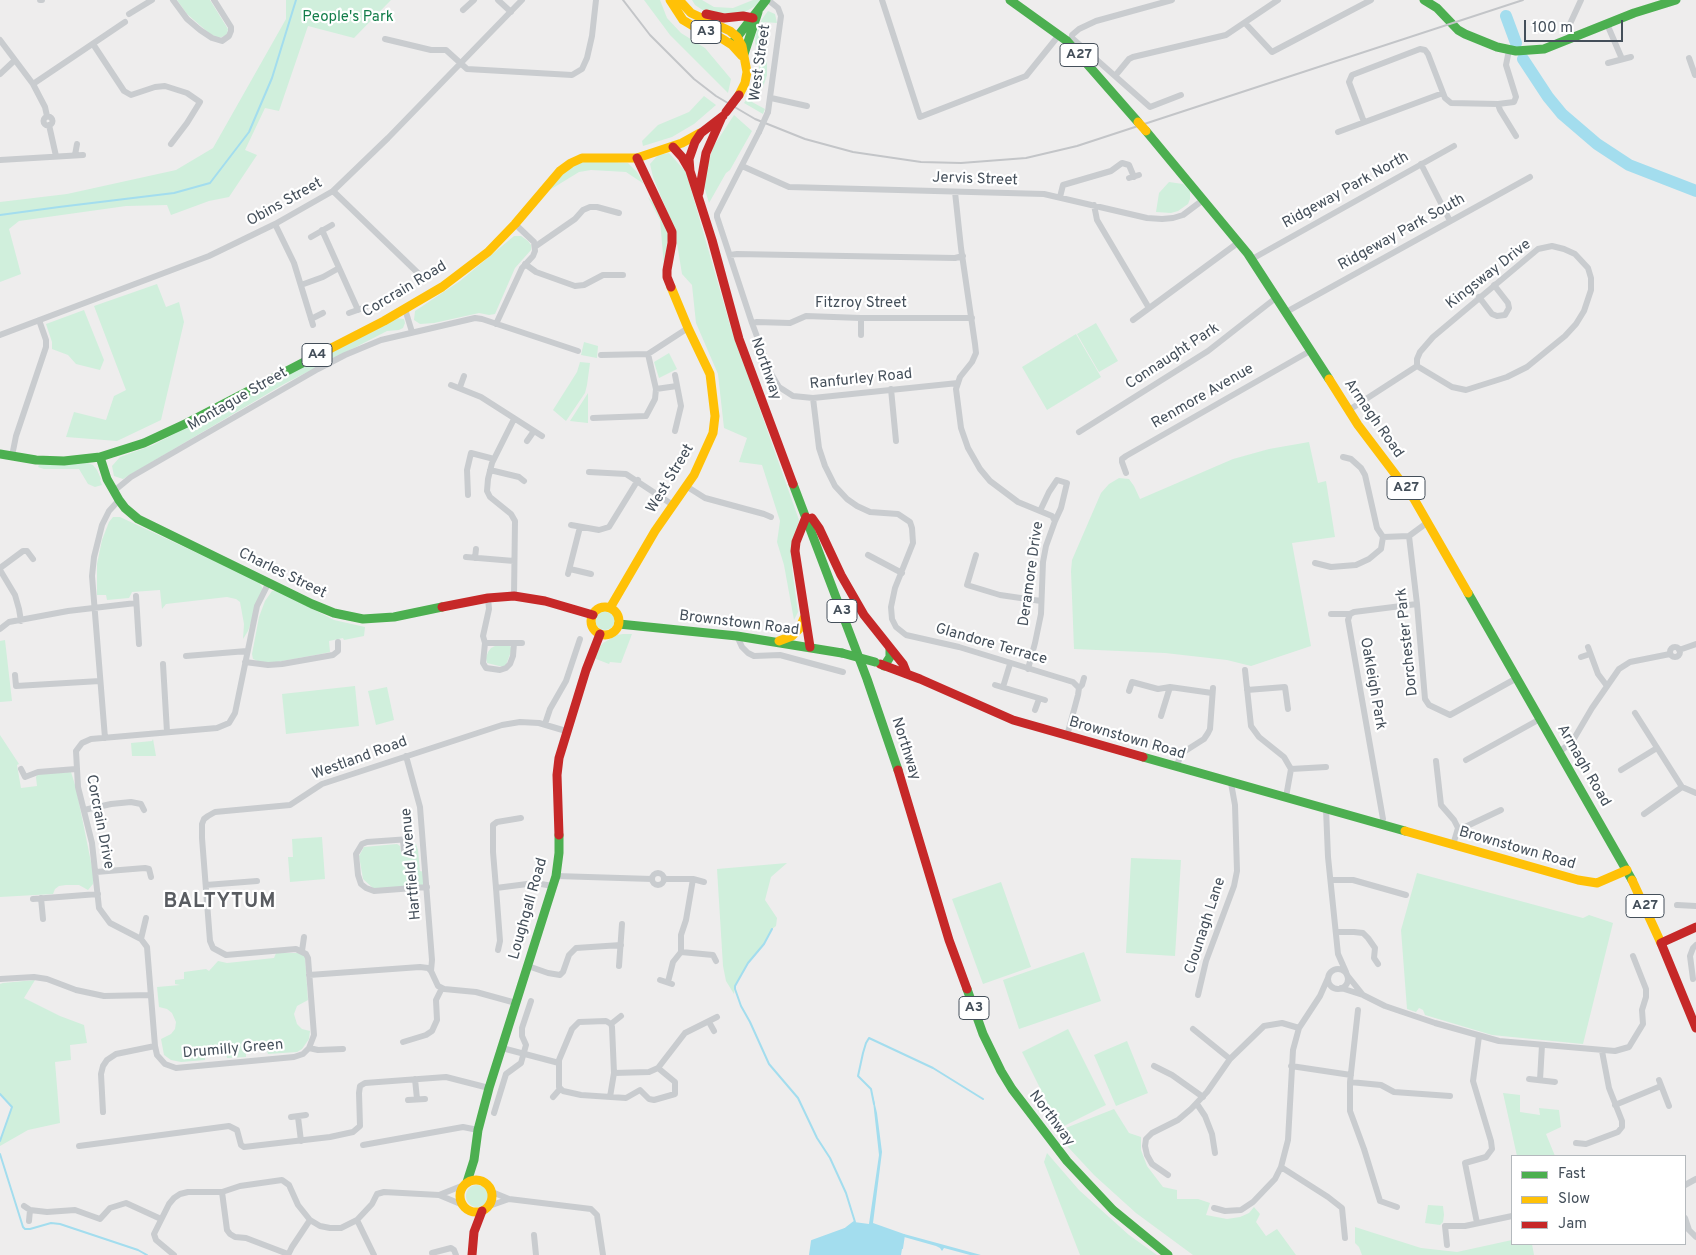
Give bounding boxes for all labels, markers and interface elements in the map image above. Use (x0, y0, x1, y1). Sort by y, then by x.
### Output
park label: People's Park (302, 9, 394, 27)
scale bar (1526, 10, 1625, 42)
text: 100 m (1532, 19, 1573, 38)
road number: A3 (691, 21, 721, 44)
street label: West Street (747, 23, 775, 103)
road number: A27 (1060, 44, 1098, 66)
street label: Ridgeway Park North (1280, 149, 1412, 233)
street label: Jervis Street (932, 170, 1018, 190)
street label: Obins Street (244, 175, 326, 231)
street label: Ridgeway Park South (1335, 191, 1469, 275)
street label: Kingsway Drive (1443, 236, 1535, 314)
street label: Corcrain Road (360, 258, 450, 322)
street label: Fitzroy Street (815, 295, 907, 313)
street label: Connaught Park (1123, 320, 1223, 394)
street label: Northway (746, 335, 784, 403)
road number: A4 (302, 344, 332, 366)
street label: Renmore Avenue (1149, 360, 1257, 434)
street label: Montague Street (185, 364, 291, 436)
street label: Ranfurley Road (809, 366, 913, 394)
street label: Armagh Road (1339, 376, 1407, 462)
street label: West Street (643, 441, 699, 517)
road number: A27 (1387, 476, 1425, 499)
street label: Deramore Drive (1016, 520, 1048, 628)
street label: Charles Street (235, 545, 329, 603)
street label: Dorchester Park (1393, 587, 1423, 697)
road number: A3 (827, 600, 857, 622)
street label: Brownstown Road (678, 608, 800, 640)
street label: Glandore Terrace (933, 620, 1049, 670)
street label: Oakleigh Park (1355, 636, 1389, 732)
street label: Brownstown Road (1066, 714, 1188, 764)
street label: Northway (886, 715, 924, 783)
street label: Armagh Road (1552, 722, 1614, 810)
street label: Westland Road (310, 733, 410, 785)
street label: Corcrain Drive (81, 773, 117, 871)
street label: Hartfield Avenue (398, 807, 426, 921)
street label: Brownstown Road (1456, 824, 1578, 874)
street label: Loughgall Road (506, 856, 552, 962)
street label: Clounagh Lane (1182, 875, 1230, 977)
district label: BALTYTUM (162, 891, 278, 915)
road number: A27 (1626, 894, 1664, 918)
road number: A3 (959, 996, 989, 1020)
street label: Drumilly Green (182, 1037, 284, 1063)
street label: Northway (1024, 1088, 1078, 1150)
legend (1511, 1155, 1686, 1245)
text: Fast (1558, 1165, 1586, 1184)
text: Slow (1558, 1190, 1590, 1209)
text: Jam (1558, 1215, 1587, 1234)

